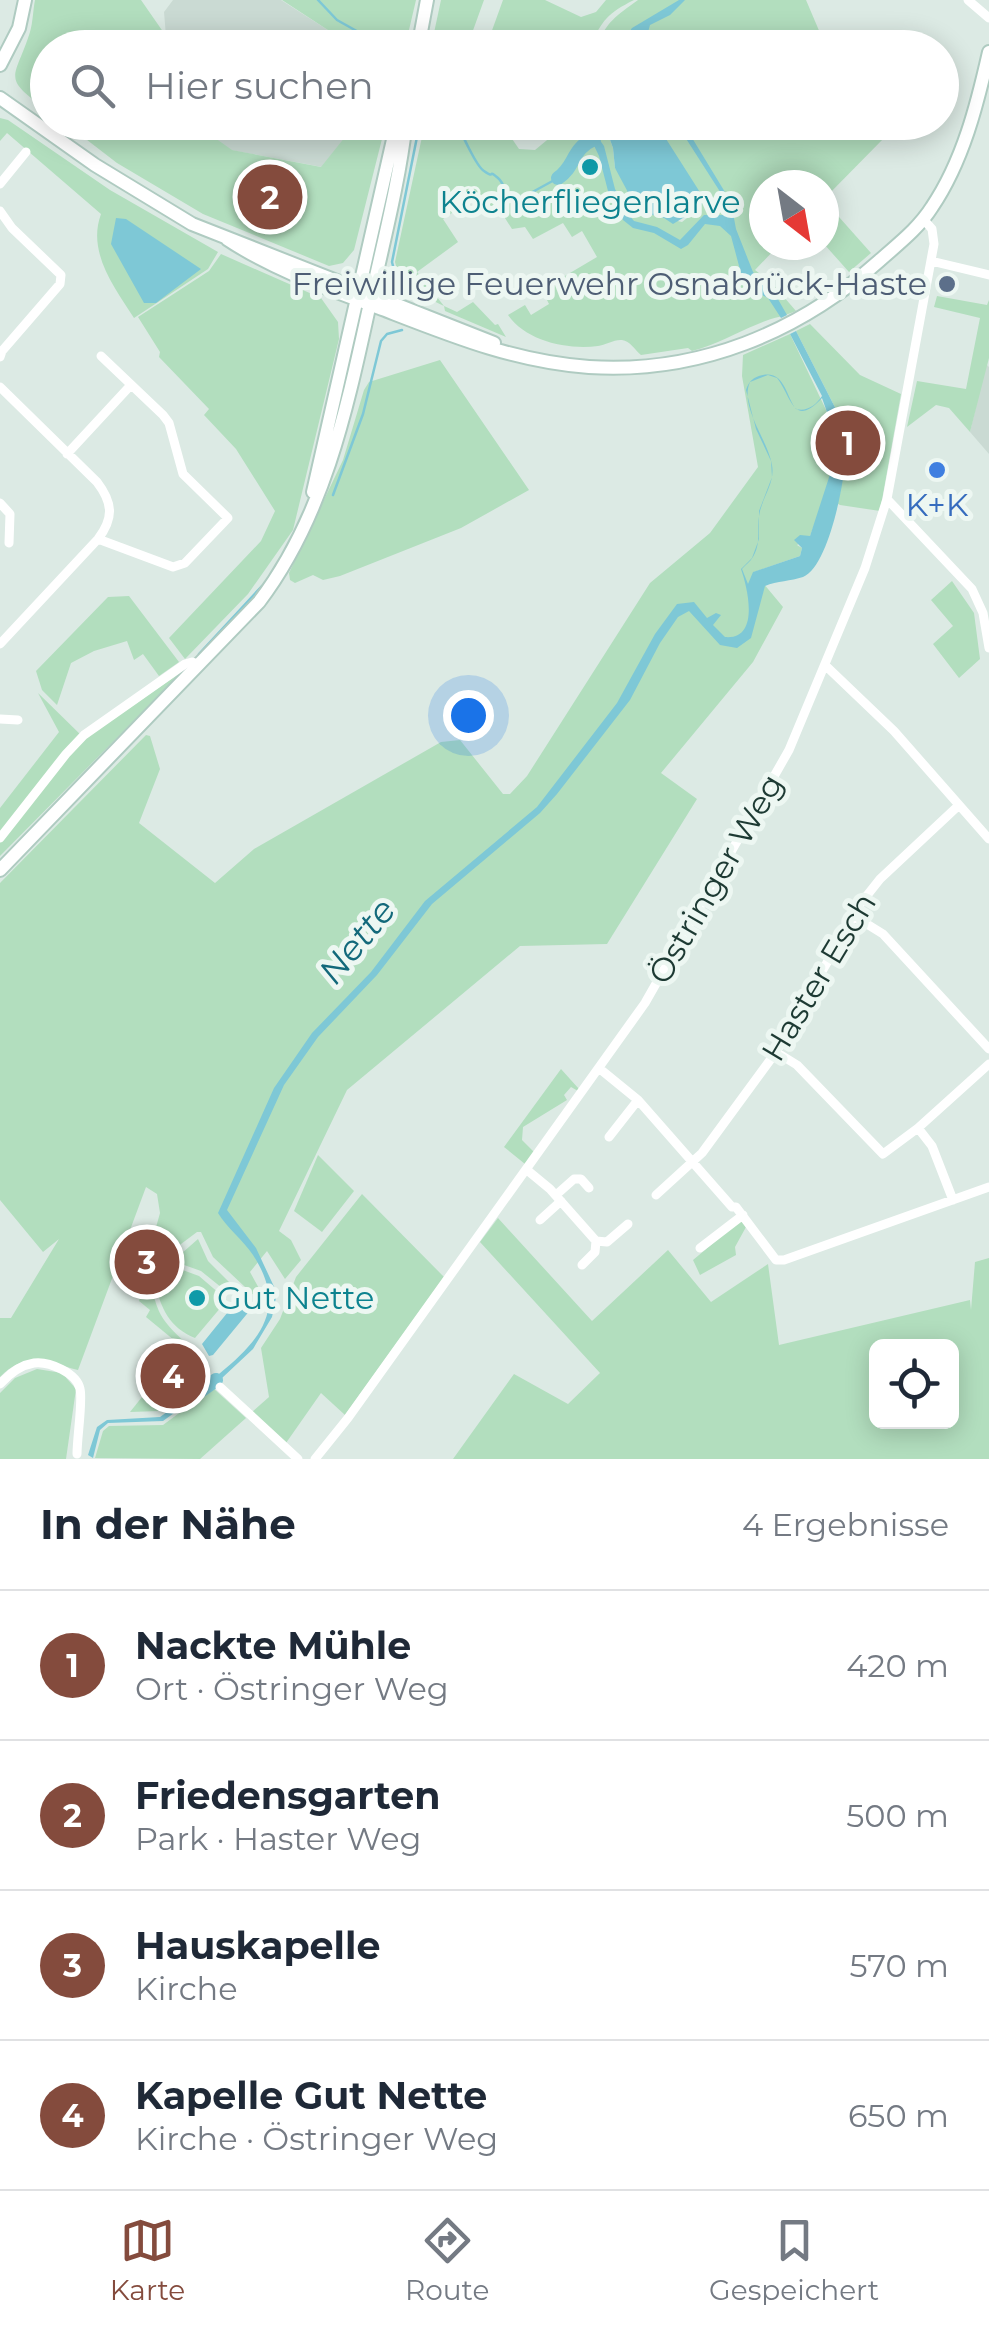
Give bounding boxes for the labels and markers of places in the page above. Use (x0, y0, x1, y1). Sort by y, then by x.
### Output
marker: Köcherfliegenlarve (579, 156, 601, 178)
pin: 2 (238, 160, 302, 234)
place label: Köcherfliegenlarve (439, 182, 741, 221)
place label: Freiwillige Feuerwehr Osnabrück-Haste (292, 264, 927, 303)
marker: Freiwillige Feuerwehr Osnabrück-Haste (936, 273, 958, 295)
pin: 1 (816, 406, 880, 480)
marker: K+K (926, 459, 948, 481)
place label: K+K (906, 485, 969, 524)
pin: 3 (114, 1224, 180, 1300)
place label: Gut Nette (217, 1278, 374, 1317)
marker: Gut Nette (186, 1287, 208, 1309)
pin: 4 (140, 1338, 206, 1414)

